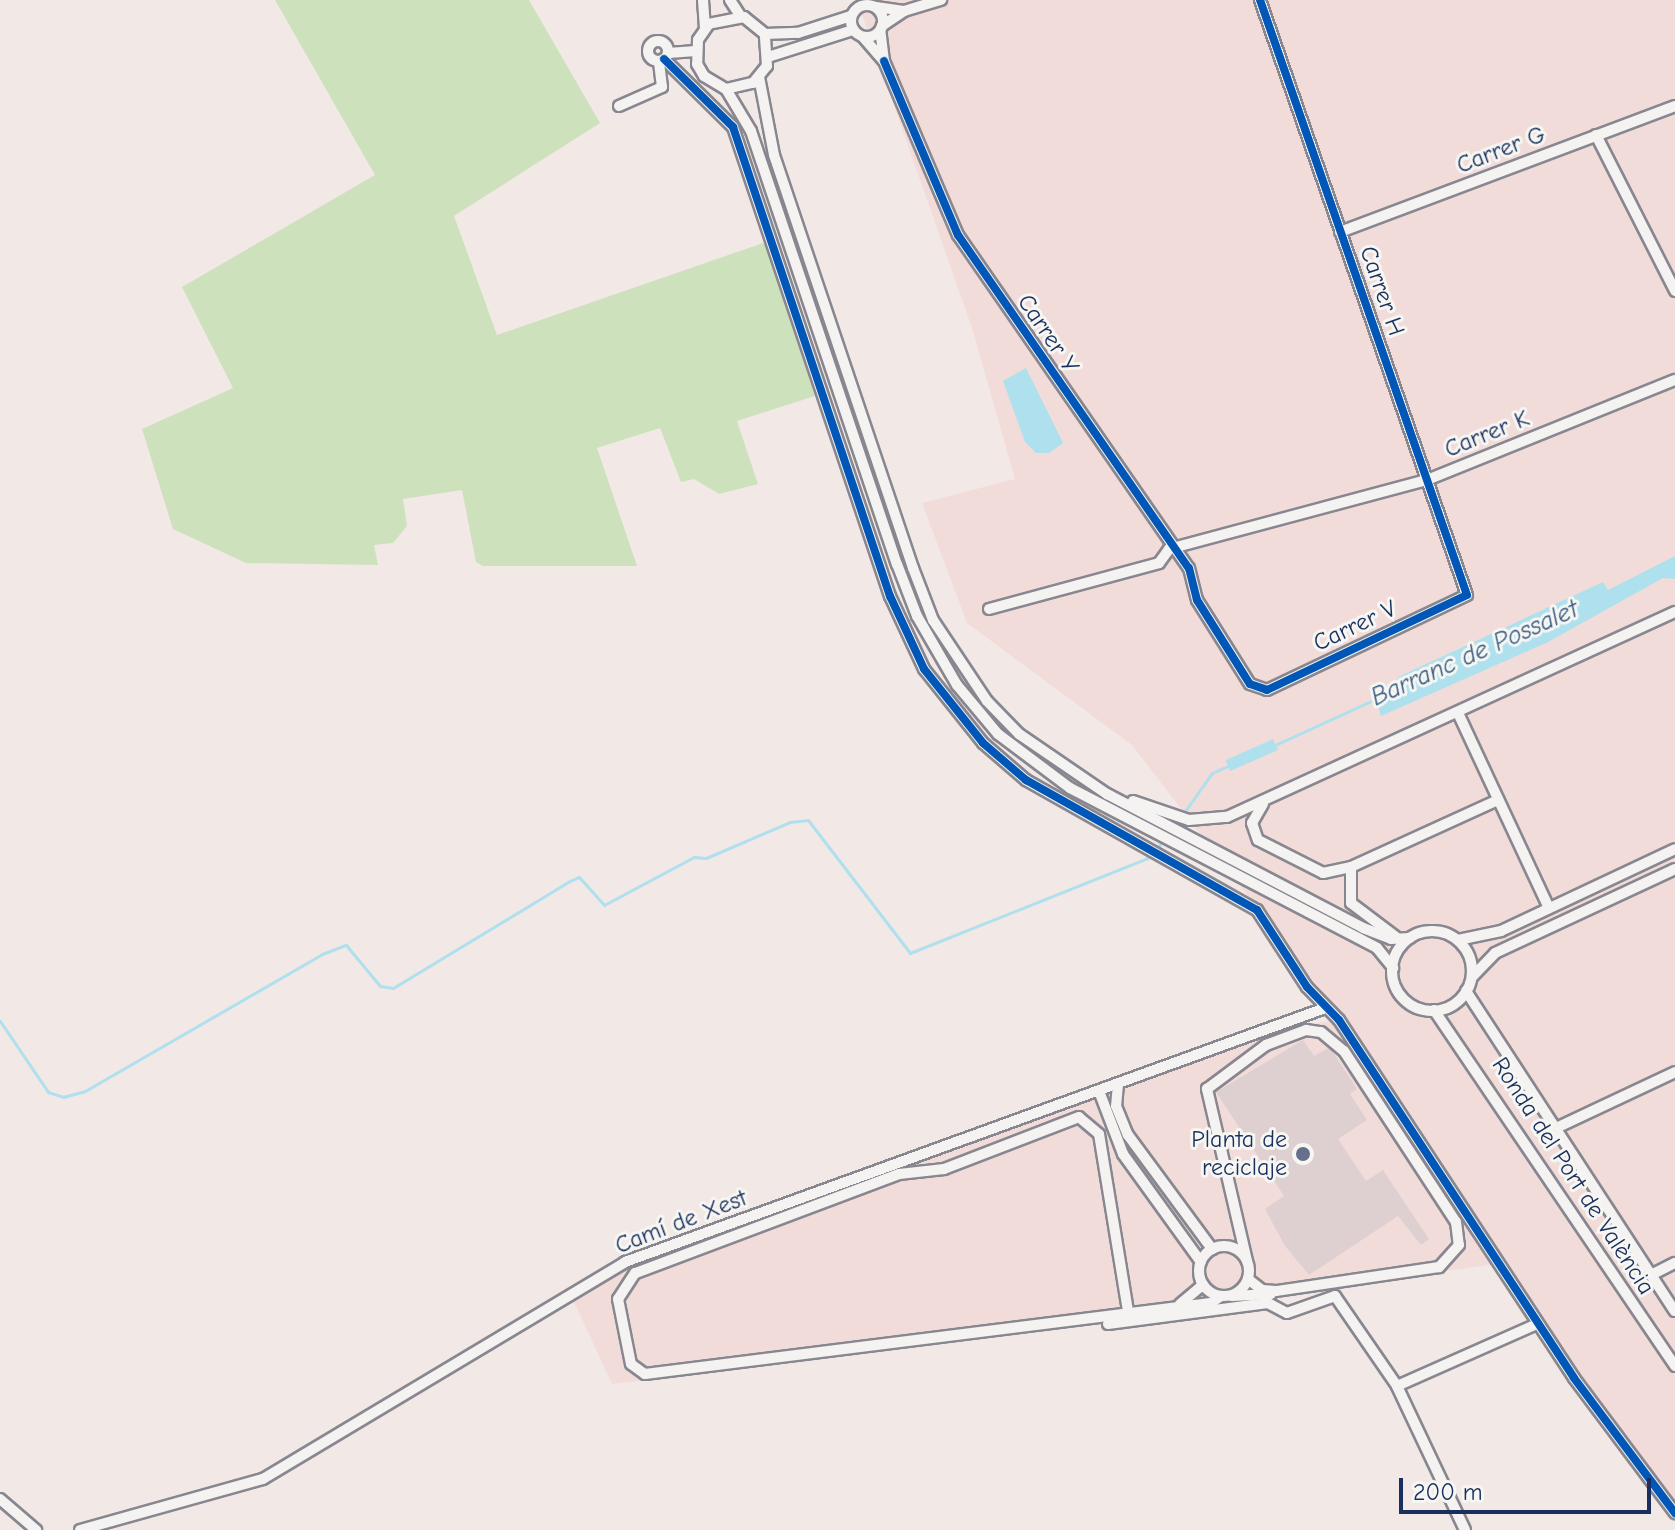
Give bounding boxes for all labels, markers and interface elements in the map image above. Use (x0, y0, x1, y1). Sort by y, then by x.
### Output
street label: Carrer G (1453, 120, 1549, 180)
street label: Carrer H (1353, 243, 1411, 339)
street label: Carrer Y (1011, 289, 1085, 379)
street label: Carrer K (1440, 404, 1534, 464)
street label: Carrer V (1309, 594, 1401, 658)
water label: Barranc de Possalet (1366, 594, 1584, 714)
street label: Ronda del Port de València (1485, 1052, 1661, 1300)
place label: Planta de reciclaje (1191, 1126, 1287, 1182)
marker: Planta de reciclaje (1294, 1145, 1312, 1163)
street label: Camí de Xest (611, 1184, 751, 1260)
scale bar (1403, 1462, 1655, 1512)
text: 200 m (1413, 1478, 1483, 1506)

